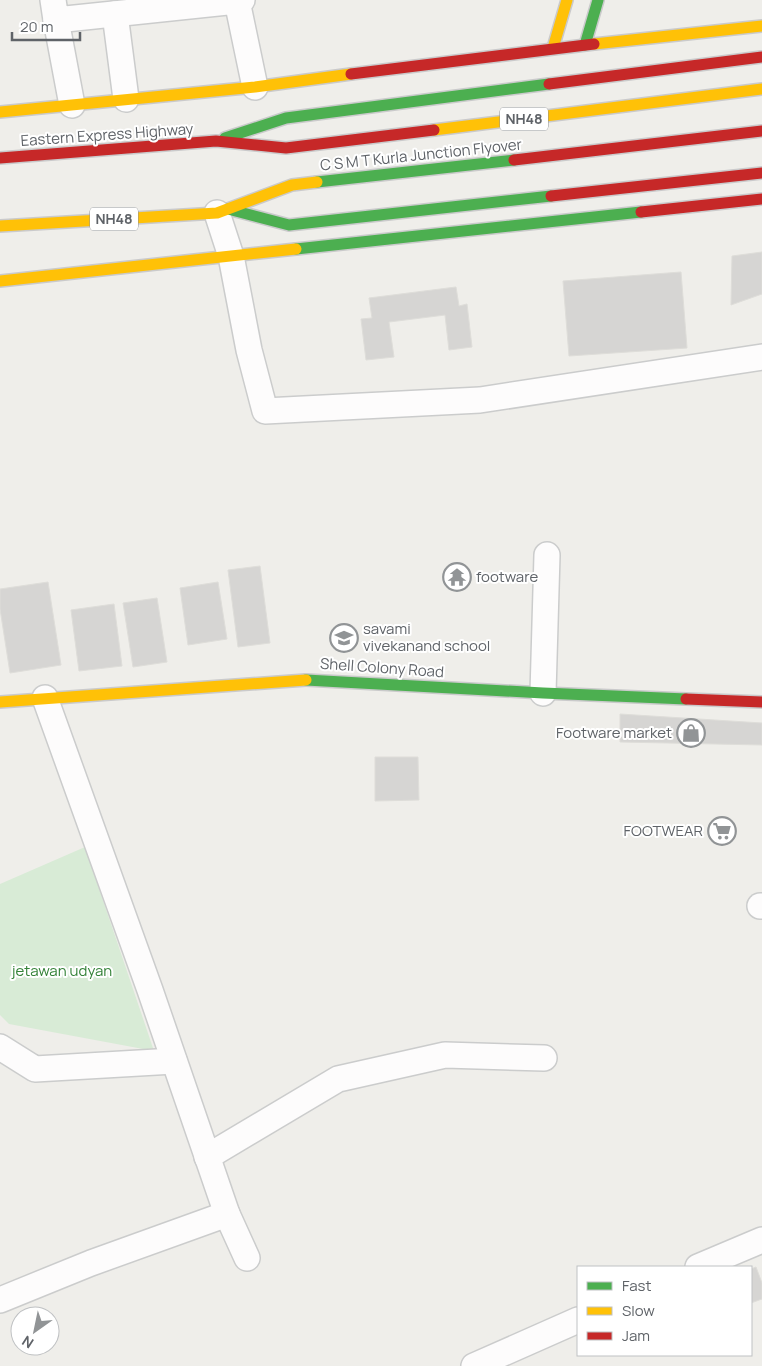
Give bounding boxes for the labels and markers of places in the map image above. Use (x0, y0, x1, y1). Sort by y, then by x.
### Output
temple icon: footware (442, 562, 472, 592)
place label: footware (476, 566, 538, 587)
place label: savami vivekanand school (363, 618, 490, 656)
school or university icon: savami vivekanand school (329, 623, 359, 653)
shop icon: Footware market (676, 718, 706, 748)
place label: Footware market (556, 722, 672, 743)
supermarket icon: FOOTWEAR (707, 816, 737, 846)
place label: FOOTWEAR (624, 820, 703, 841)

